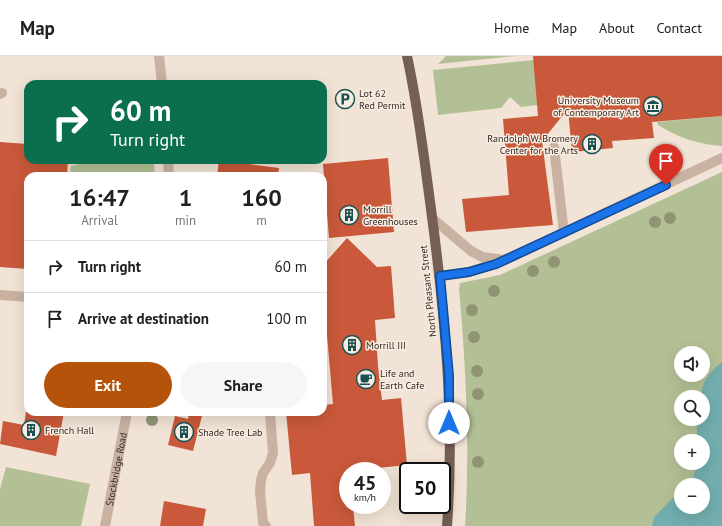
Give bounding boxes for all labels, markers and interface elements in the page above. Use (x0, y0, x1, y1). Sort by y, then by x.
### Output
text: Map (20, 16, 55, 40)
text: Home (494, 19, 529, 37)
text: Map (551, 19, 577, 37)
text: About (599, 19, 635, 37)
text: Contact (657, 19, 702, 37)
place label: Lot 62 Red Permit (359, 87, 406, 112)
parking icon: Lot 62 Red Permit (334, 88, 356, 110)
text: 60 m (110, 92, 171, 129)
place label: University Museum of Contemporary Art (553, 94, 640, 119)
museum icon: University Museum of Contemporary Art (642, 95, 664, 117)
icon: right (44, 96, 96, 148)
text: Turn right (110, 128, 185, 151)
place label: Randolph W. Bromery Center for the Arts (487, 132, 578, 157)
building icon: Randolph W. Bromery Center for the Arts (581, 133, 603, 155)
pin (649, 144, 683, 185)
icon: arrive (655, 150, 677, 172)
text: 16:47 (69, 182, 130, 213)
text: 1 (179, 182, 192, 213)
text: 160 (241, 182, 282, 213)
place label: Morrill Greenhouses (363, 203, 418, 228)
building icon: Morrill Greenhouses (338, 204, 360, 226)
text: Arrival (81, 212, 118, 229)
text: min (175, 212, 196, 229)
text: m (256, 212, 267, 229)
street label: North Pleasant Street (417, 244, 439, 337)
icon: right (44, 256, 66, 278)
text: Turn right (78, 257, 141, 276)
text: 60 m (274, 257, 307, 276)
icon: arrive (44, 308, 66, 330)
text: Arrive at destination (78, 309, 209, 328)
text: 100 m (266, 309, 307, 328)
building icon: Morrill III (341, 334, 363, 356)
place label: Morrill III (366, 339, 406, 352)
map controls (674, 346, 710, 514)
button: sound (674, 346, 710, 382)
button: Exit (44, 362, 172, 408)
button: Share (180, 362, 307, 408)
place label: Life and Earth Cafe (380, 367, 424, 392)
cafe icon: Life and Earth Cafe (355, 368, 377, 390)
button: search (674, 390, 710, 426)
position arrow (428, 402, 470, 444)
building icon: French Hall (20, 419, 42, 441)
building icon: Shade Tree Lab (173, 421, 195, 443)
place label: French Hall (45, 424, 94, 437)
place label: Shade Tree Lab (198, 426, 263, 439)
street label: Stockbridge Road (103, 431, 129, 507)
button: + (674, 434, 710, 470)
speed limit sign: 50 (399, 462, 451, 514)
text: 45 (354, 470, 376, 496)
button: − (674, 478, 710, 514)
text: km/h (354, 491, 376, 504)

